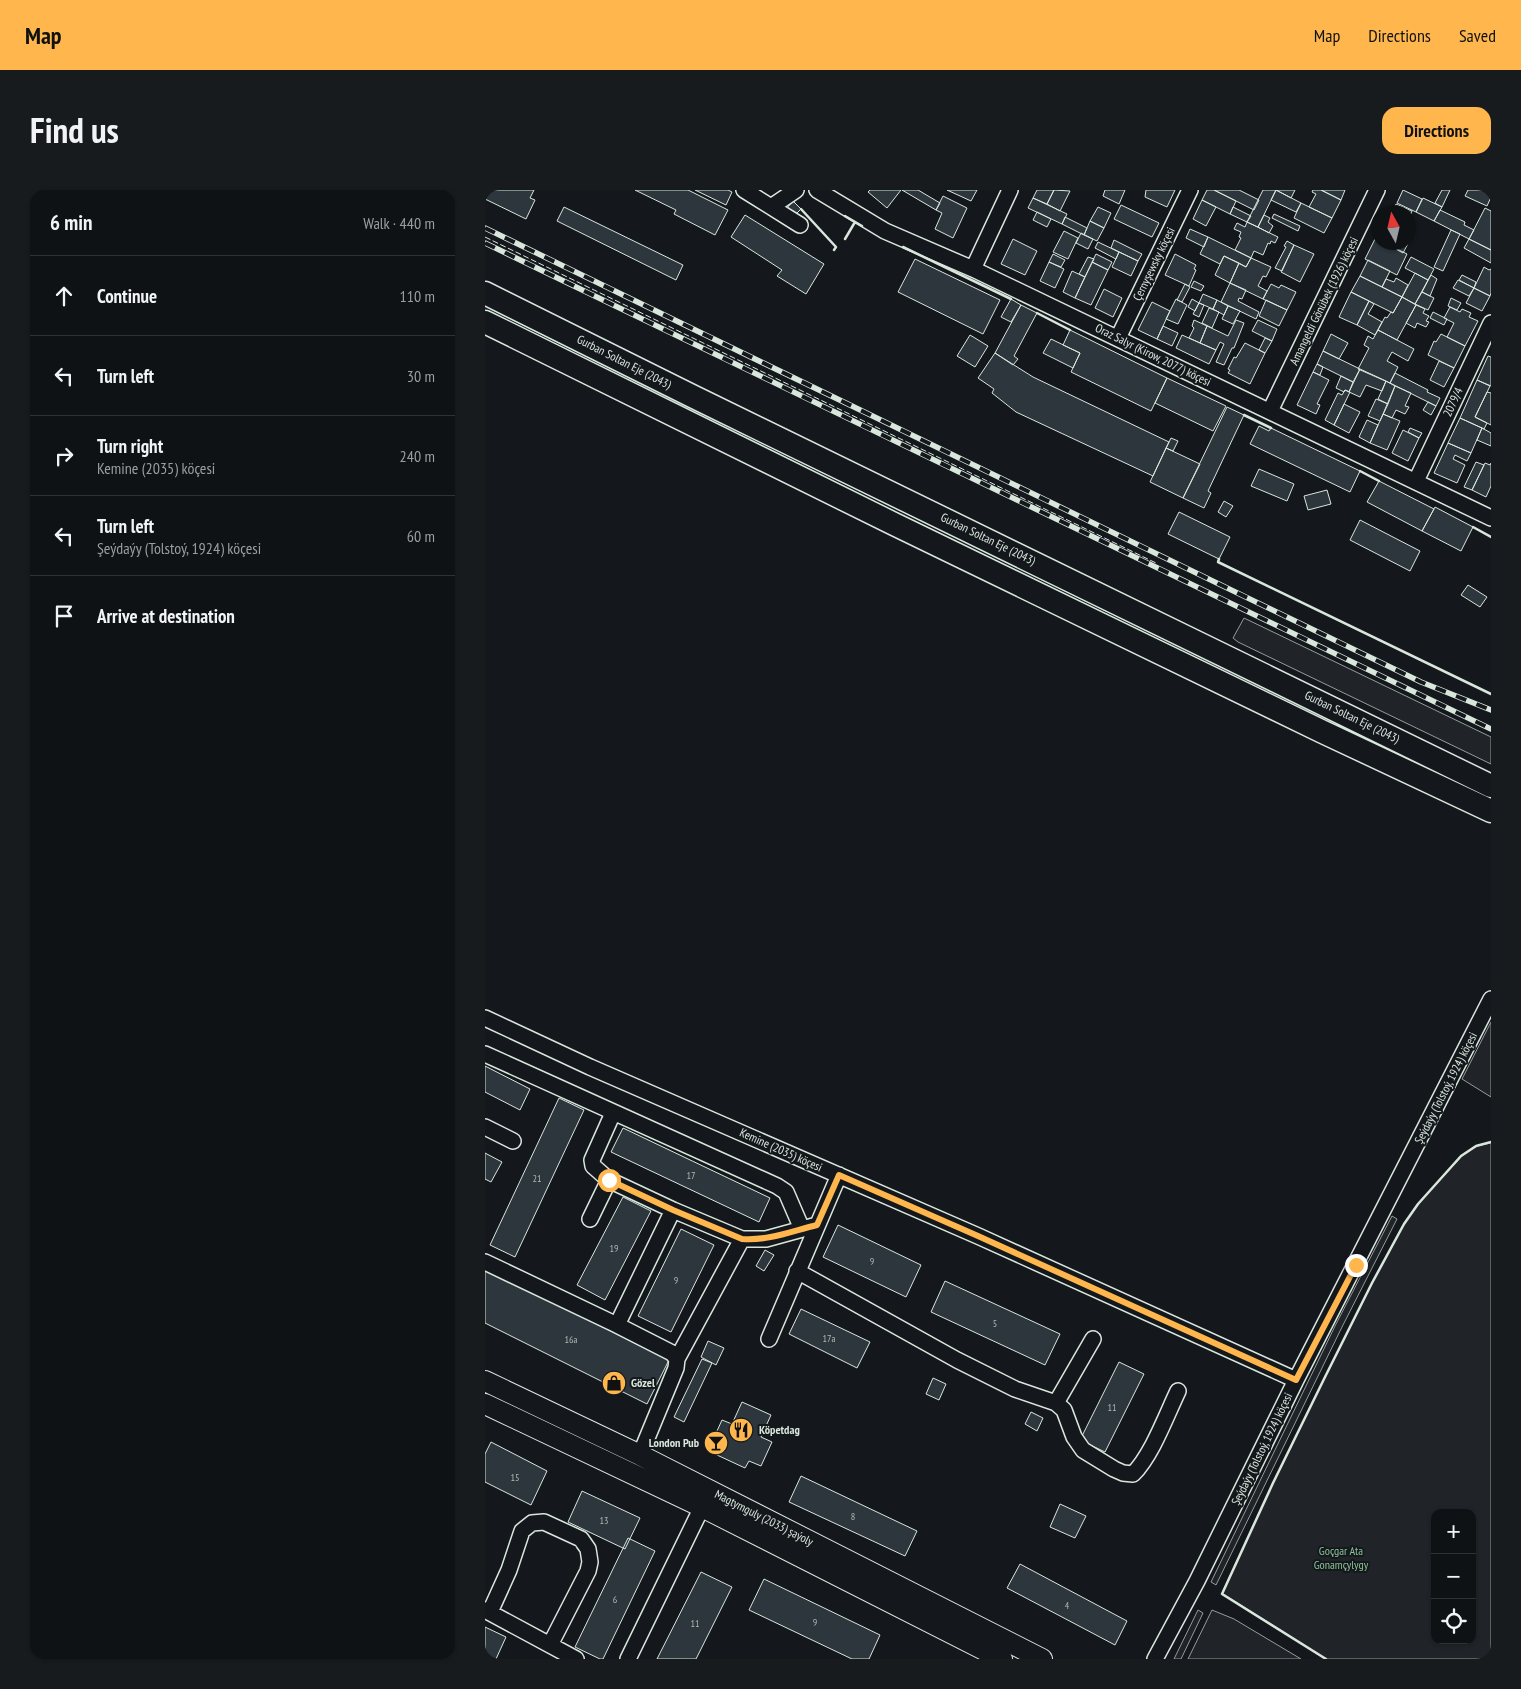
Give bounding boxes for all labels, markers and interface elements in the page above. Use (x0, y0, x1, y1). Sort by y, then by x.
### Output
text: Map (25, 20, 62, 51)
text: Map (1314, 24, 1340, 47)
text: Directions (1368, 24, 1431, 47)
text: Saved (1459, 24, 1496, 47)
text: Find us (30, 107, 119, 153)
button: Directions (1382, 107, 1491, 154)
north arrow (1371, 205, 1416, 250)
text: 6 min (50, 209, 92, 236)
text: Walk · 440 m (363, 213, 435, 233)
street label: Çernyşewsky köçesi (1129, 225, 1178, 303)
street label: Amangeldi Gönübek (1926) köçesi (1286, 234, 1361, 367)
icon: ahead (50, 282, 78, 310)
text: Continue (97, 284, 157, 308)
text: 110 m (400, 286, 435, 306)
street label: Oraz Salyr (Kirow, 2077) köçesi (1093, 320, 1214, 389)
street label: Gurban Soltan Eje (2043) (575, 331, 674, 392)
icon: left (50, 362, 78, 390)
text: Turn left (97, 364, 154, 388)
text: 30 m (407, 366, 435, 386)
street label: 2079/4 (1439, 384, 1466, 419)
text: Turn right (97, 434, 163, 458)
icon: right (50, 442, 78, 470)
text: 240 m (400, 446, 435, 466)
text: Kemine (2035) köçesi (97, 458, 215, 478)
street label: Gurban Soltan Eje (2043) (938, 509, 1038, 568)
text: Turn left (97, 514, 154, 538)
icon: left (50, 522, 78, 550)
text: 60 m (407, 526, 435, 546)
text: Şeýdaýy (Tolstoý, 1924) köçesi (97, 538, 261, 558)
icon: arrive (50, 602, 78, 630)
text: Arrive at destination (97, 604, 235, 628)
street label: Gurban Soltan Eje (2043) (1302, 687, 1402, 746)
street label: Şeýdaýy (Tolstoý, 1924) köçesi (1411, 1030, 1480, 1146)
street label: Kemine (2035) köçesi (738, 1125, 825, 1174)
route start (598, 1169, 621, 1192)
house number: 17 (687, 1169, 696, 1182)
house number: 21 (533, 1172, 542, 1185)
house number: 19 (610, 1242, 619, 1255)
route end (1345, 1254, 1368, 1277)
house number: 9 (870, 1255, 874, 1268)
house number: 9 (674, 1274, 678, 1287)
house number: 5 (993, 1317, 997, 1330)
house number: 17a (823, 1332, 835, 1345)
house number: 16а (565, 1333, 578, 1346)
shop icon: Gözel (601, 1370, 627, 1396)
place label: Gözel (631, 1375, 655, 1390)
street label: Şeýdaýy (Tolstoý, 1924) köçesi (1228, 1390, 1295, 1507)
house number: 11 (1108, 1401, 1117, 1414)
restaurant icon: Köpetdag (728, 1417, 754, 1443)
place label: Köpetdag (759, 1422, 800, 1437)
bar icon: London Pub (703, 1430, 729, 1456)
place label: London Pub (649, 1435, 700, 1450)
house number: 15 (511, 1471, 520, 1484)
street label: Magtymguly (2033) şaýoly (712, 1486, 816, 1549)
map controls (1431, 1509, 1476, 1644)
button: + (1431, 1509, 1476, 1554)
house number: 8 (851, 1510, 855, 1523)
house number: 13 (600, 1514, 609, 1527)
park label: Goçgar Ata Gonamçylygy (1314, 1543, 1369, 1572)
button: − (1431, 1554, 1476, 1599)
house number: 6 (613, 1593, 618, 1606)
house number: 4 (1065, 1599, 1070, 1612)
button: locate (1431, 1599, 1476, 1644)
house number: 9 (813, 1616, 817, 1629)
house number: 11 (691, 1617, 700, 1630)

